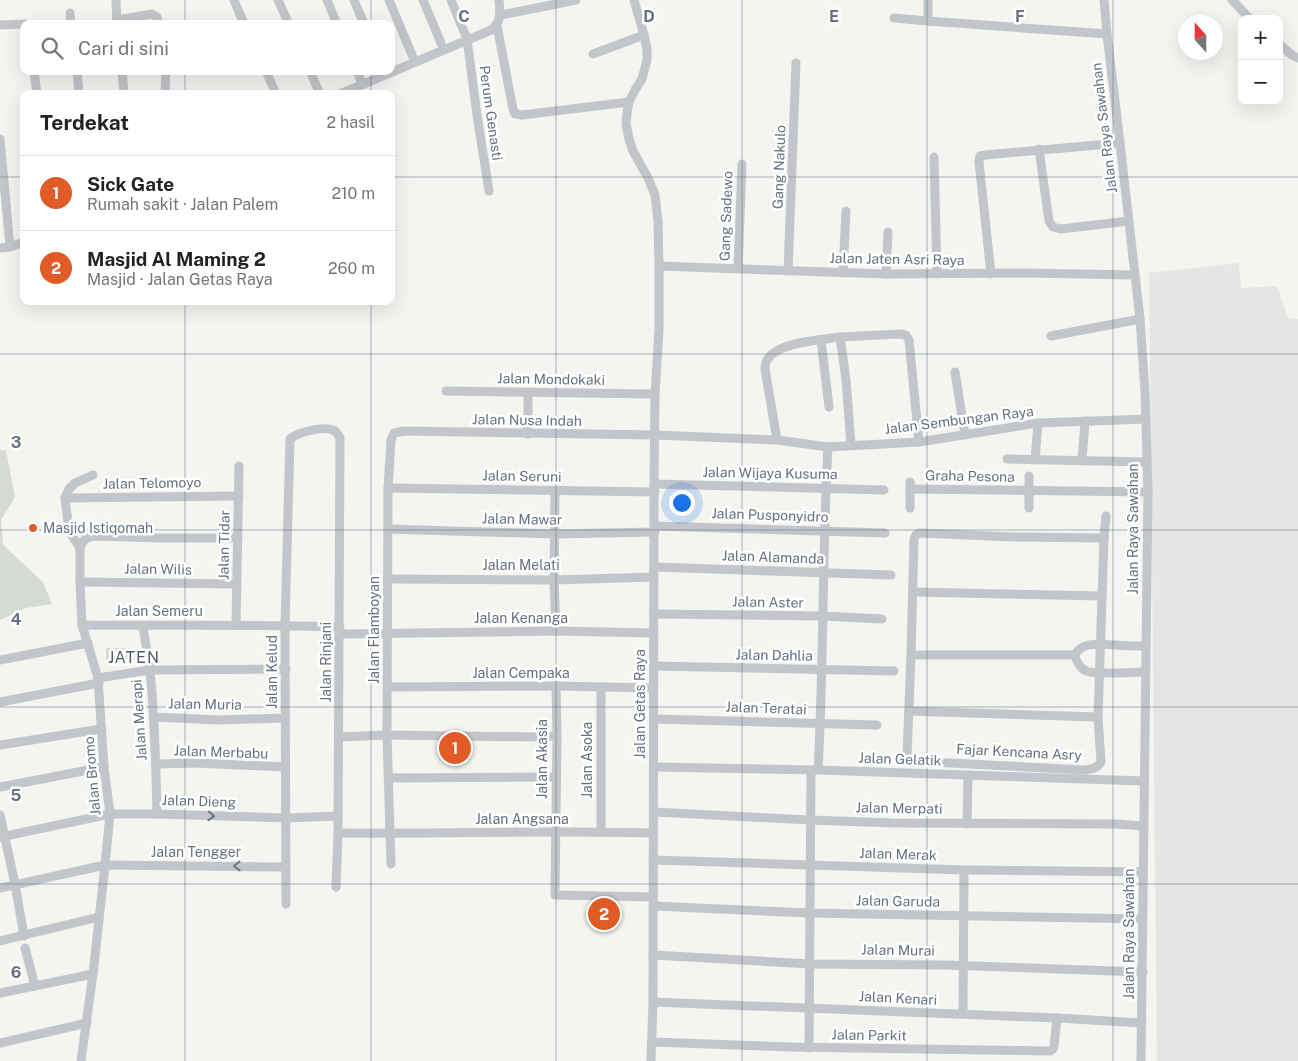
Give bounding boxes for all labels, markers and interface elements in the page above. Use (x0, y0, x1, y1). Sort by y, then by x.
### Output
text: C (458, 7, 470, 26)
text: D (643, 7, 655, 26)
text: E (829, 7, 839, 26)
text: F (1015, 7, 1025, 26)
north arrow (1178, 15, 1223, 60)
map controls (1238, 15, 1283, 105)
button: + (1238, 15, 1283, 60)
search box (20, 20, 395, 75)
icon: search (38, 34, 66, 62)
text: Cari di sini (78, 37, 169, 59)
button: − (1238, 60, 1283, 105)
street label: Jalan Raya Sawahan (1088, 62, 1120, 194)
street label: Perum Genasti (476, 65, 506, 161)
text: Terdekat (40, 110, 129, 135)
text: 2 hasil (327, 113, 375, 132)
street label: Gang Nakulo (770, 125, 788, 209)
street label: Gang Sadewo (716, 171, 736, 261)
text: Sick Gate (87, 173, 174, 195)
text: 1 (53, 184, 59, 203)
text: 210 m (331, 184, 375, 203)
text: Rumah sakit · Jalan Palem (87, 195, 278, 214)
text: Masjid Al Maming 2 (87, 248, 266, 270)
street label: Jalan Jaten Asri Raya (829, 250, 965, 268)
text: 2 (51, 259, 61, 278)
text: 260 m (328, 259, 375, 278)
text: Masjid · Jalan Getas Raya (87, 270, 273, 289)
street label: Jalan Mondokaki (497, 370, 605, 388)
street label: Jalan Sembungan Raya (883, 403, 1035, 437)
street label: Jalan Nusa Indah (472, 411, 582, 429)
text: 3 (11, 433, 21, 452)
street label: Jalan Raya Sawahan (1125, 463, 1141, 595)
street label: Jalan Wijaya Kusuma (702, 464, 838, 482)
street label: Jalan Seruni (482, 467, 562, 485)
street label: Graha Pesona (925, 467, 1015, 485)
street label: Jalan Telomoyo (102, 474, 202, 492)
your location (669, 490, 695, 516)
street label: Jalan Pusponyidro (711, 505, 829, 525)
street label: Jalan Tidar (215, 510, 233, 580)
street label: Jalan Mawar (482, 510, 562, 528)
place label: Masjid Istiqomah (43, 520, 153, 536)
marker: Masjid Istiqomah (27, 522, 39, 534)
street label: Jalan Alamanda (722, 547, 824, 567)
street label: Jalan Melati (482, 557, 560, 573)
street label: Jalan Wilis (124, 560, 192, 578)
street label: Jalan Flamboyan (366, 576, 382, 684)
street label: Jalan Aster (732, 593, 804, 611)
street label: Jalan Semeru (115, 603, 203, 619)
text: 4 (11, 610, 22, 629)
street label: Jalan Kenanga (474, 610, 568, 626)
street label: Jalan Rinjani (318, 622, 334, 702)
street label: Jalan Kelud (264, 635, 280, 709)
street label: Jalan Dahlia (735, 646, 813, 664)
district label: JATEN (108, 648, 160, 667)
street label: Jalan Getas Raya (632, 649, 648, 759)
street label: Jalan Cempaka (472, 665, 570, 681)
street label: Jalan Merapi (128, 679, 150, 761)
street label: Jalan Muria (168, 695, 242, 713)
street label: Jalan Teratai (725, 699, 807, 717)
street label: Jalan Akasia (534, 719, 550, 799)
street label: Jalan Asoka (579, 722, 595, 798)
pin: 1 (439, 729, 471, 767)
street label: Jalan Bromo (81, 736, 103, 816)
street label: Fajar Kencana Asry (956, 741, 1083, 763)
street label: Jalan Merbabu (173, 742, 269, 762)
street label: Jalan Gelatik (858, 750, 942, 768)
text: 5 (11, 786, 22, 805)
street label: Jalan Dieng (162, 792, 237, 810)
street label: Jalan Merpati (855, 799, 943, 817)
one-way arrow (207, 810, 215, 821)
street label: Jalan Angsana (475, 811, 569, 827)
street label: Jalan Tengger (151, 844, 241, 860)
street label: Jalan Merak (859, 845, 937, 863)
one-way arrow (233, 861, 240, 871)
street label: Jalan Raya Sawahan (1121, 868, 1137, 1000)
street label: Jalan Garuda (856, 892, 940, 910)
pin: 2 (588, 895, 620, 933)
street label: Jalan Murai (861, 941, 935, 959)
text: 6 (11, 963, 21, 982)
street label: Jalan Kenari (858, 988, 938, 1008)
street label: Jalan Parkit (831, 1026, 907, 1044)

